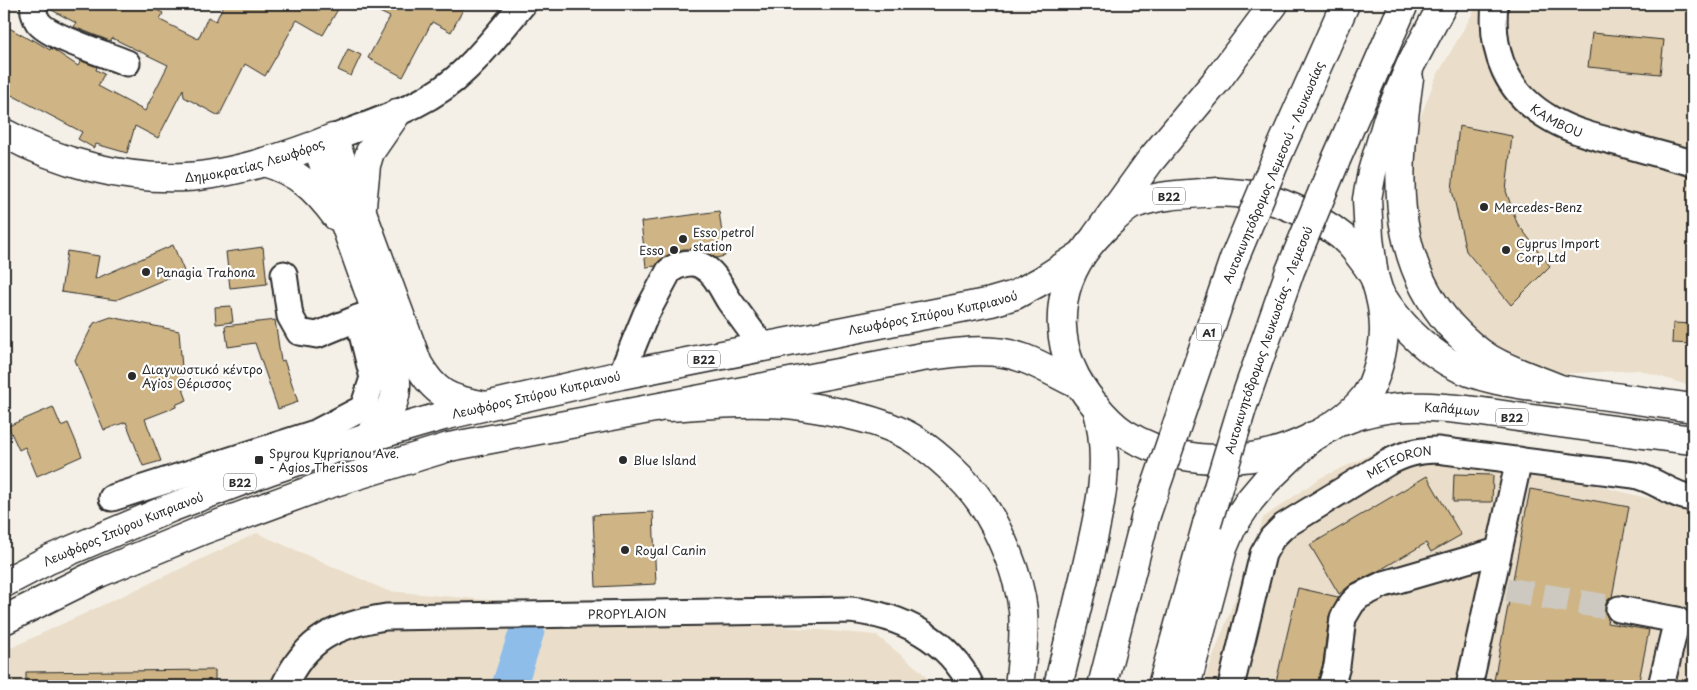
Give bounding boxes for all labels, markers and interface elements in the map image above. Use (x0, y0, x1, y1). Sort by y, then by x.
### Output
street label: Αυτοκινητόδρομος Λεμεσού - Λευκωσίας (1218, 58, 1328, 286)
street label: KAMBOU (1527, 99, 1585, 141)
street label: Δημοκρατίας Λεωφόρος (184, 133, 327, 186)
road number: B22 (1153, 188, 1185, 205)
place label: Mercedes-Benz (1494, 198, 1582, 216)
marker: Mercedes-Benz (1478, 201, 1490, 213)
place label: Esso petrol station (693, 223, 755, 255)
street label: Αυτοκινητόδρομος Λευκωσίας - Λεμεσού (1220, 223, 1317, 456)
marker: Esso petrol station (677, 233, 689, 245)
place label: Cyprus Import Corp Ltd (1516, 234, 1599, 266)
place label: Esso (639, 241, 664, 259)
marker: Esso (668, 244, 680, 256)
marker: Cyprus Import Corp Ltd (1500, 244, 1512, 256)
place label: Panagia Trahona (156, 263, 256, 281)
marker: Panagia Trahona (140, 266, 152, 278)
street label: Λεωφόρος Σπύρου Κυπριανού (846, 286, 1020, 339)
road number: A1 (1196, 324, 1222, 341)
road number: B22 (688, 350, 720, 368)
place label: Διαγνωστικό κέντρο Αγios Θέρισσος (142, 360, 263, 392)
street label: Λεωφόρος Σπύρου Κυπριανού (450, 366, 622, 423)
marker: Διαγνωστικό κέντρο Αγios Θέρισσος (126, 370, 138, 382)
street label: Καλάμων (1424, 398, 1481, 420)
road number: B22 (1496, 408, 1528, 426)
street label: METEORON (1363, 441, 1433, 483)
place label: Spyrou Kyprianou Ave. - Agios Therissos (269, 444, 399, 476)
place label: Blue Island (633, 451, 697, 469)
marker: Spyrou Kyprianou Ave. - Agios Therissos (253, 454, 265, 466)
marker: Blue Island (617, 454, 629, 466)
road number: B22 (224, 474, 256, 491)
street label: Λεωφόρος Σπύρου Κυπριανού (39, 487, 206, 570)
place label: Royal Canin (635, 541, 706, 559)
marker: Royal Canin (619, 544, 631, 556)
street label: PROPYLAION (588, 604, 667, 623)

